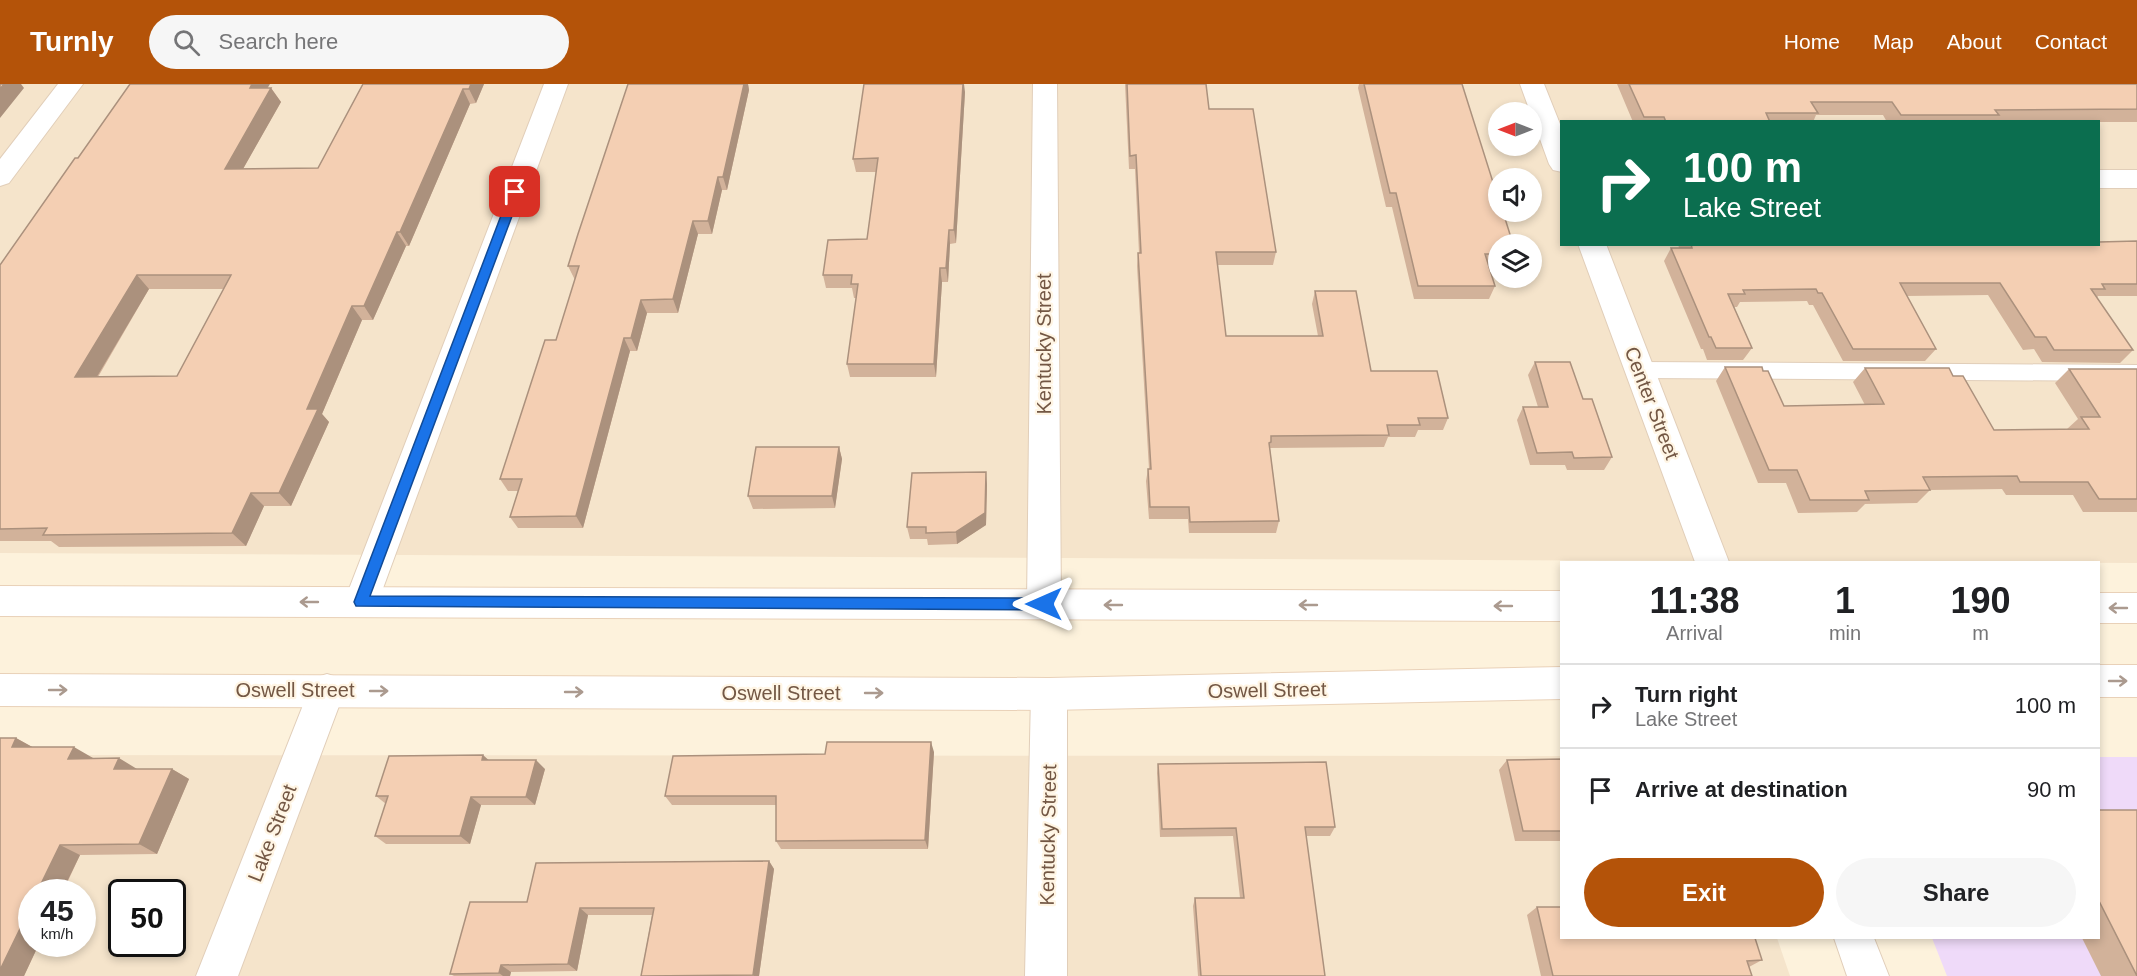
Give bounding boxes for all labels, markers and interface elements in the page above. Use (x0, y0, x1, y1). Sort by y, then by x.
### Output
search box (149, 15, 569, 69)
text: Turnly (30, 26, 113, 57)
icon: search (170, 26, 203, 59)
text: Search here (218, 29, 338, 54)
text: Home (1784, 30, 1840, 53)
text: Map (1873, 30, 1914, 53)
text: About (1947, 30, 2002, 53)
text: Contact (2035, 30, 2107, 53)
north arrow (1488, 102, 1542, 156)
map controls (1488, 102, 1542, 288)
icon: right (1584, 144, 1662, 222)
text: 100 m (1683, 144, 1802, 191)
pin (489, 166, 540, 217)
button: sound (1488, 168, 1542, 222)
icon: arrive (498, 175, 531, 208)
text: Lake Street (1683, 193, 1821, 223)
button: layers (1488, 234, 1542, 288)
street label: Kentucky Street (1033, 273, 1055, 415)
street label: Center Street (1620, 344, 1684, 463)
position arrow (1012, 572, 1076, 636)
text: 11:38 (1649, 580, 1739, 621)
text: 1 (1835, 580, 1855, 621)
text: 190 (1951, 580, 2011, 621)
one-way arrow (300, 596, 320, 608)
one-way arrow (1104, 599, 1124, 610)
one-way arrow (1299, 599, 1319, 611)
one-way arrow (1494, 600, 1514, 612)
one-way arrow (2108, 602, 2128, 614)
text: Arrival (1666, 622, 1723, 644)
text: min (1829, 622, 1861, 644)
text: m (1972, 622, 1989, 644)
one-way arrow (2107, 675, 2127, 687)
street label: Oswell Street (1207, 678, 1327, 702)
street label: Oswell Street (236, 679, 355, 701)
street label: Oswell Street (722, 682, 841, 704)
text: Turn right (1635, 682, 1737, 707)
one-way arrow (48, 684, 68, 696)
one-way arrow (369, 685, 389, 697)
one-way arrow (564, 686, 584, 698)
one-way arrow (864, 687, 884, 699)
icon: right (1584, 690, 1617, 723)
text: 100 m (2015, 693, 2076, 718)
text: Lake Street (1635, 708, 1737, 730)
street label: Kentucky Street (1036, 764, 1060, 906)
icon: arrive (1584, 774, 1617, 807)
text: Arrive at destination (1635, 777, 1848, 802)
text: 90 m (2027, 777, 2076, 802)
street label: Lake Street (243, 781, 301, 885)
button: Exit (1584, 858, 1824, 927)
button: Share (1836, 858, 2076, 927)
speed limit sign: 50 (108, 879, 186, 957)
text: 45 (40, 894, 74, 927)
text: km/h (41, 925, 73, 942)

